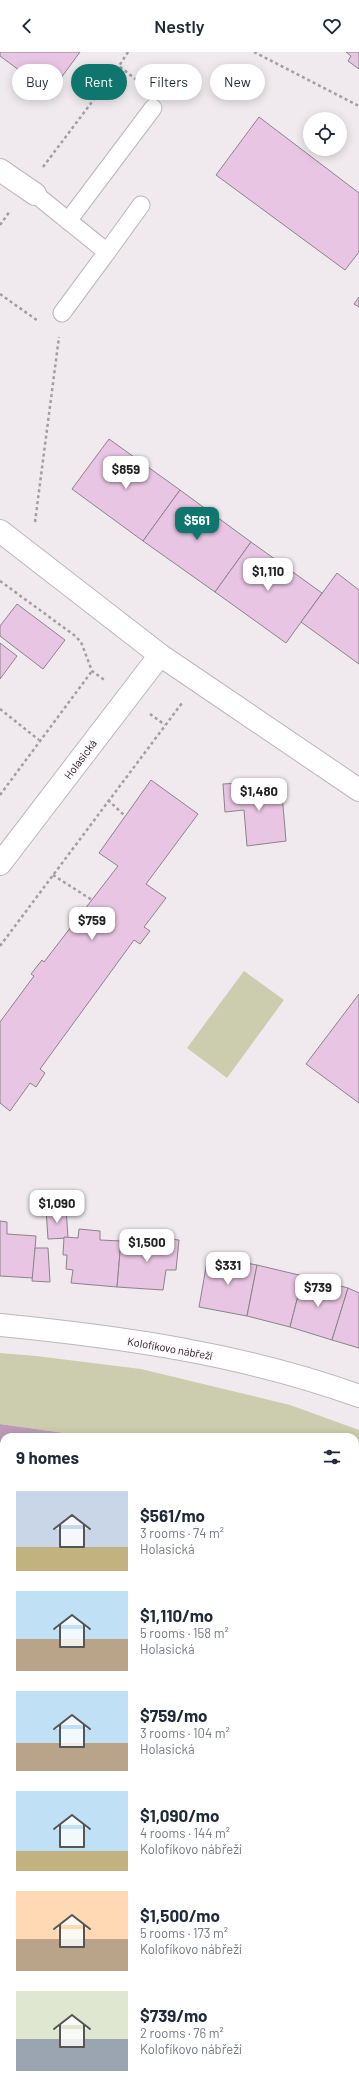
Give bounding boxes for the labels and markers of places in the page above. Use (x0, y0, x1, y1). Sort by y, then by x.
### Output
pin: $859 (102, 456, 150, 490)
pin: $561 (173, 507, 221, 541)
pin: $1,110 (235, 558, 301, 592)
pin: $1,480 (226, 778, 292, 812)
pin: $759 (68, 907, 116, 941)
pin: $1,090 (24, 1190, 90, 1224)
pin: $1,500 (114, 1229, 180, 1263)
pin: $331 (204, 1252, 252, 1286)
pin: $739 (294, 1274, 342, 1308)

